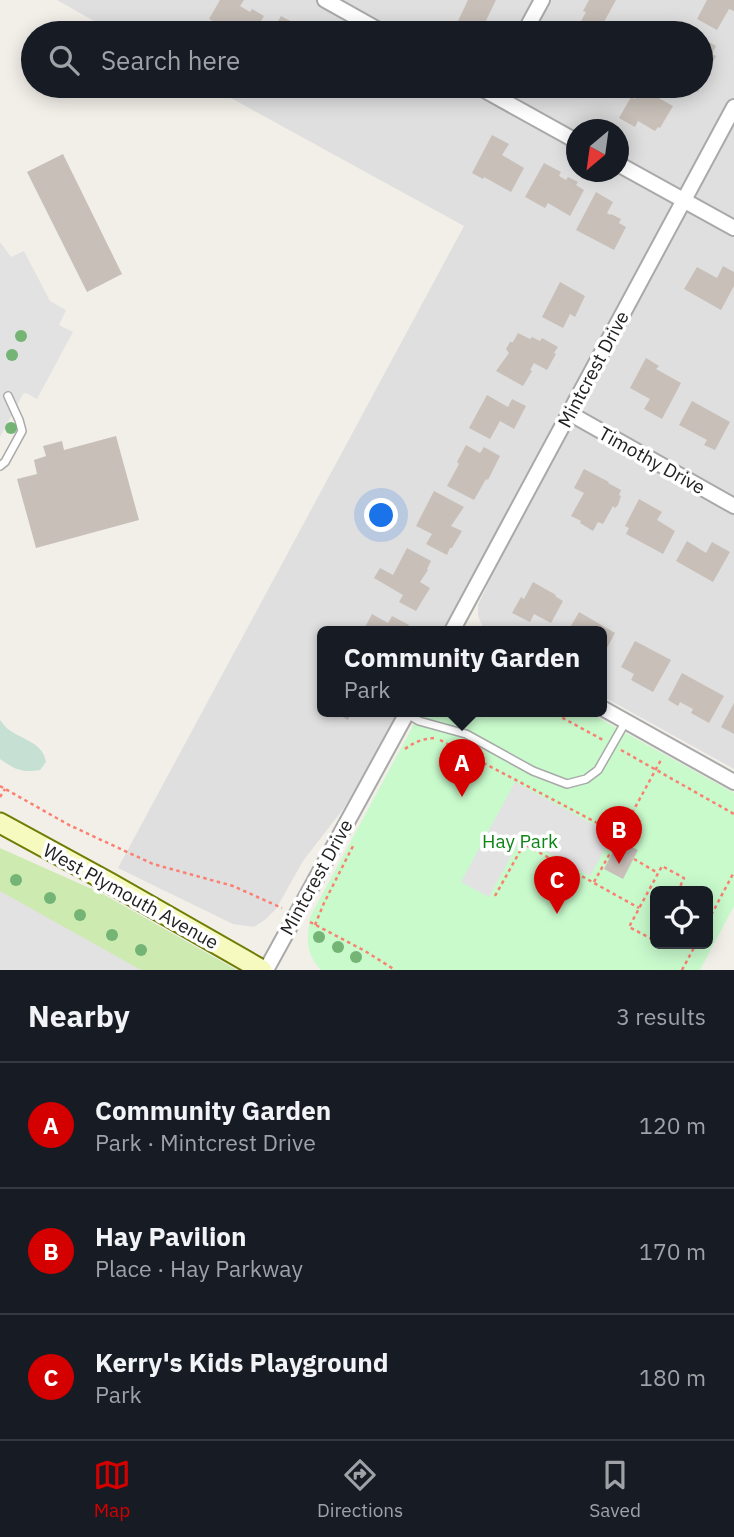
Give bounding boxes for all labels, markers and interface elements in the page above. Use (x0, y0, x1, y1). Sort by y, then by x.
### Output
search box (21, 21, 713, 98)
icon: search (45, 41, 83, 79)
text: Search here (101, 43, 240, 77)
north arrow (566, 119, 629, 182)
street label: Mintcrest Drive (552, 306, 634, 432)
street label: Timothy Drive (594, 421, 710, 499)
your location (364, 498, 398, 532)
popup (317, 626, 607, 717)
text: Community Garden (344, 640, 580, 674)
text: Park (344, 674, 390, 704)
pin: A (439, 739, 485, 797)
pin: B (596, 806, 642, 864)
street label: Mintcrest Drive (274, 815, 358, 939)
park label: Hay Park (482, 829, 558, 853)
street label: West Plymouth Avenue (39, 838, 223, 954)
pin: C (534, 856, 580, 914)
map controls (650, 886, 713, 949)
button: locate (650, 886, 713, 949)
text: Nearby (28, 996, 130, 1035)
text: 3 results (616, 1001, 706, 1031)
text: Community Garden (95, 1093, 331, 1127)
text: A (43, 1110, 59, 1140)
text: 120 m (639, 1110, 706, 1140)
text: Park · Mintcrest Drive (95, 1127, 316, 1157)
text: Hay Pavilion (95, 1219, 247, 1253)
text: B (43, 1236, 59, 1266)
text: 170 m (639, 1236, 706, 1266)
text: Place · Hay Parkway (95, 1253, 303, 1283)
text: Kerry's Kids Playground (95, 1345, 388, 1379)
text: C (44, 1362, 58, 1392)
text: 180 m (639, 1362, 706, 1392)
text: Park (95, 1379, 142, 1409)
tab: Map (93, 1456, 131, 1522)
tab: Directions (317, 1456, 403, 1522)
tab: Saved (589, 1456, 641, 1522)

